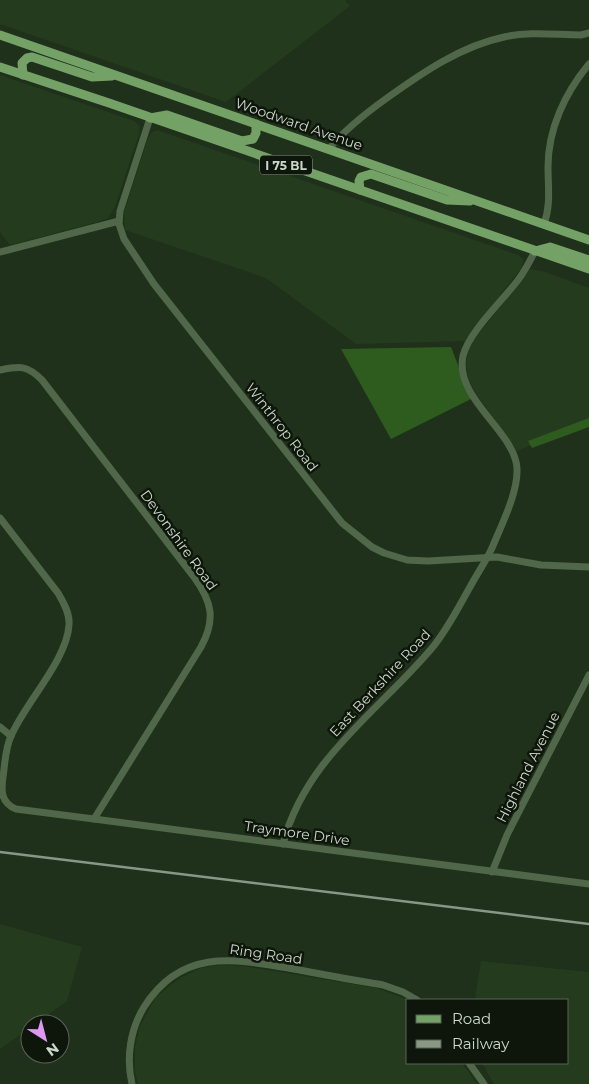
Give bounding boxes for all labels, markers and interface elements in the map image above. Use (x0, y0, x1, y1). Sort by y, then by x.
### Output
street label: Woodward Avenue (233, 94, 365, 154)
road number: I 75 BL (260, 156, 312, 174)
street label: Winthrop Road (242, 379, 322, 475)
street label: Devonshire Road (137, 486, 221, 594)
street label: East Berkshire Road (325, 625, 435, 741)
street label: Highland Avenue (492, 709, 564, 825)
street label: Traymore Drive (243, 817, 351, 849)
street label: Ring Road (228, 940, 304, 968)
legend (406, 999, 569, 1064)
text: Road (452, 1009, 491, 1028)
north arrow (20, 1014, 70, 1064)
text: Railway (452, 1034, 510, 1053)
text: N (43, 1039, 63, 1060)

